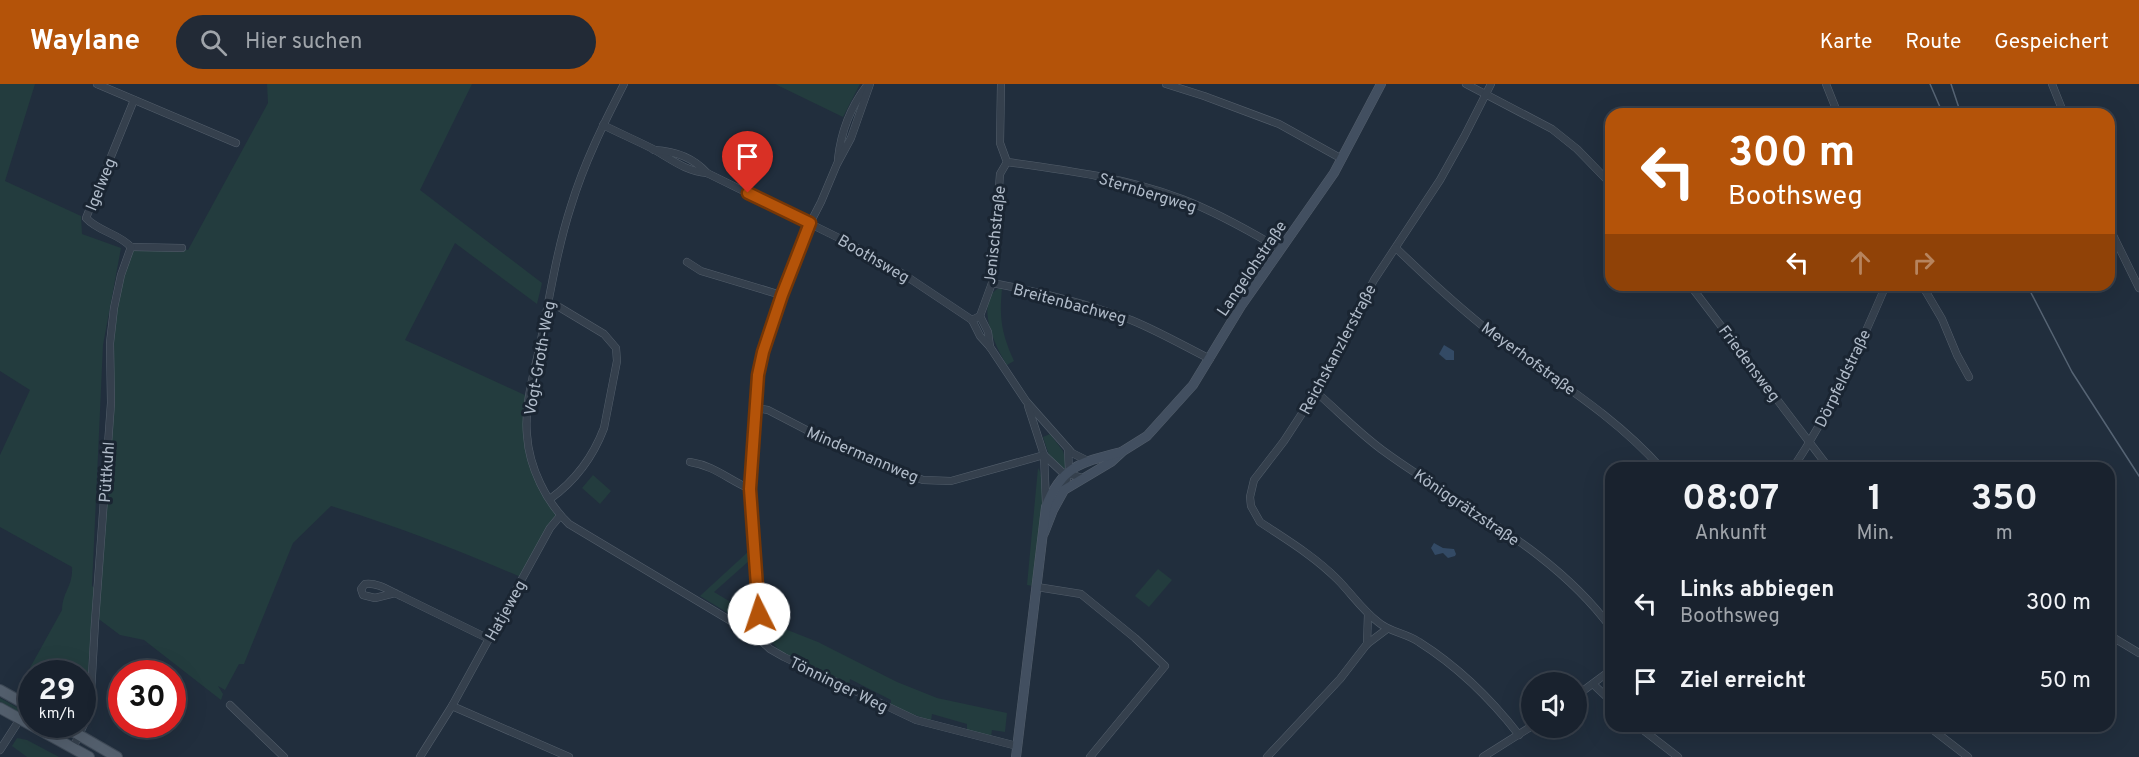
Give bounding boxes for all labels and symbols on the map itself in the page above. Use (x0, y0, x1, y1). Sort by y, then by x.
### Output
pin (722, 131, 773, 193)
street label: Igelweg (82, 155, 122, 214)
street label: Sternbergweg (1096, 170, 1199, 218)
street label: Jenischstraße (981, 185, 1011, 286)
street label: Langelohstraße (1213, 218, 1292, 321)
street label: Boothsweg (833, 231, 913, 288)
street label: Breitenbachweg (1011, 280, 1128, 330)
street label: Reichskanzlerstraße (1296, 281, 1382, 419)
street label: Vogt-Groth-Weg (521, 299, 561, 417)
street label: Meyerhofstraße (1477, 319, 1579, 401)
street label: Friedensweg (1713, 322, 1784, 406)
street label: Dörpfeldstraße (1811, 327, 1876, 431)
street label: Mindermannweg (803, 423, 921, 488)
street label: Püttkuhl (96, 441, 120, 503)
street label: Königgrätzstraße (1409, 466, 1522, 551)
street label: Hatjeweg (482, 577, 532, 645)
position arrow (727, 582, 791, 646)
street label: Tönninger Weg (785, 653, 891, 718)
speed limit sign: 30 (108, 660, 186, 738)

